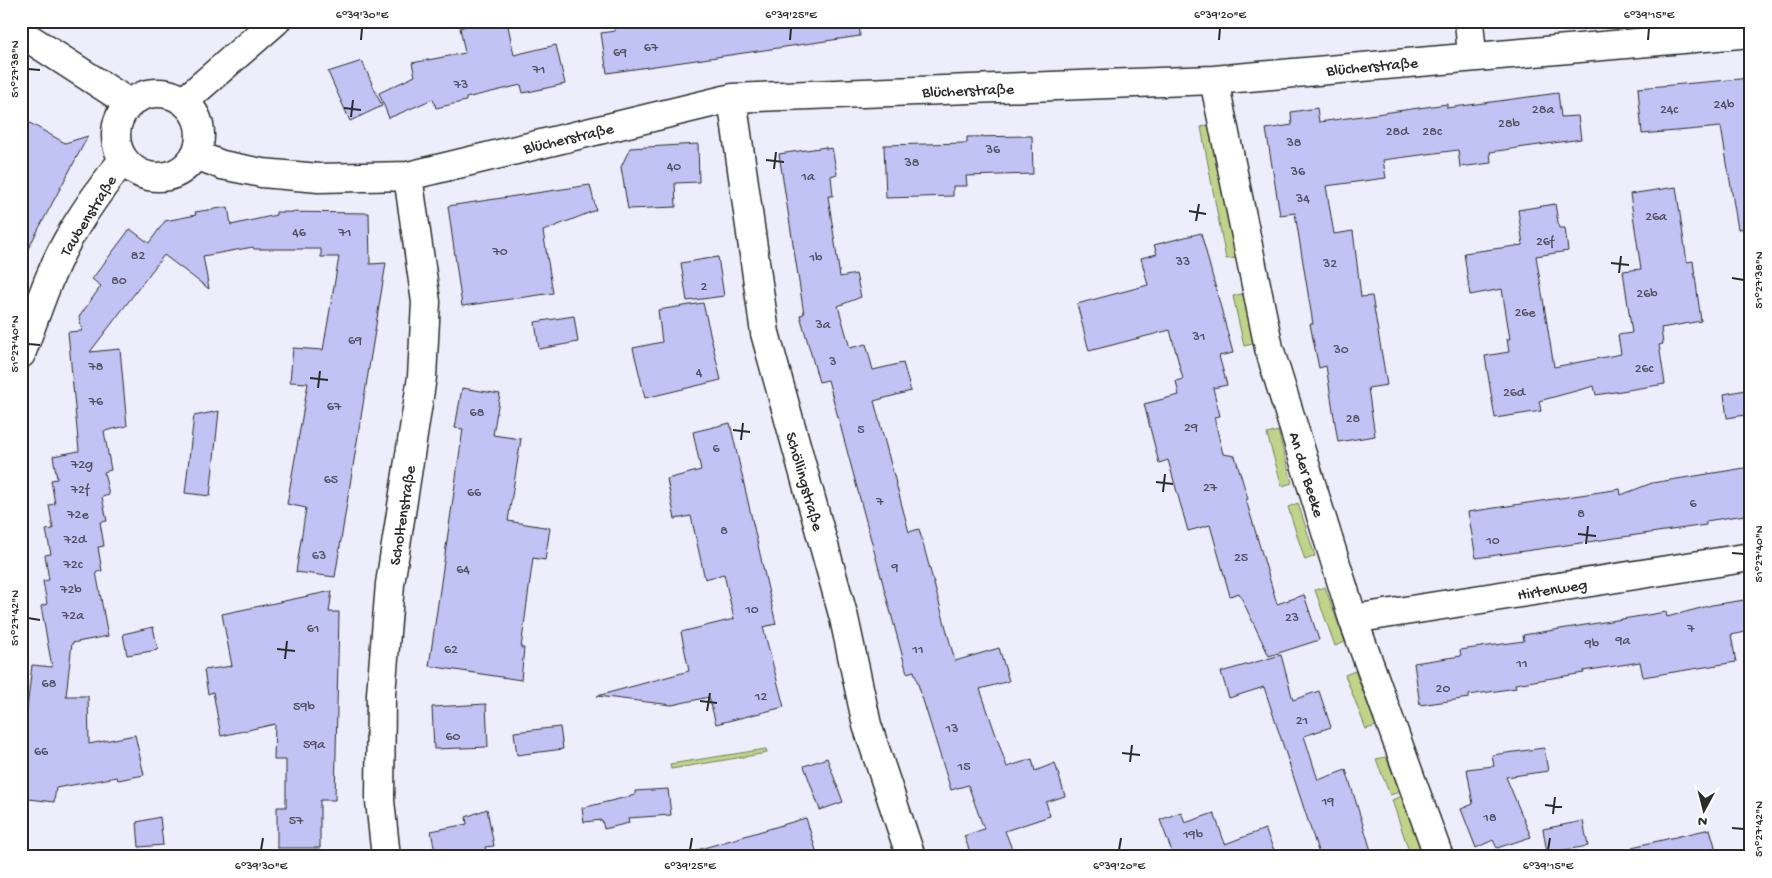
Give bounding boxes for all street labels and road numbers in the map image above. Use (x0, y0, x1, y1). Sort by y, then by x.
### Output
street label: Blücherstraße (1325, 55, 1420, 82)
street label: Blücherstraße (921, 81, 1015, 104)
street label: Blücherstraße (521, 121, 617, 160)
street label: Taubenstraße (57, 172, 123, 262)
street label: Schöllingstraße (779, 430, 826, 534)
street label: An der Beeke (1283, 430, 1327, 521)
street label: Scholtenstraße (387, 464, 422, 567)
street label: Hirtenweg (1516, 577, 1589, 606)

